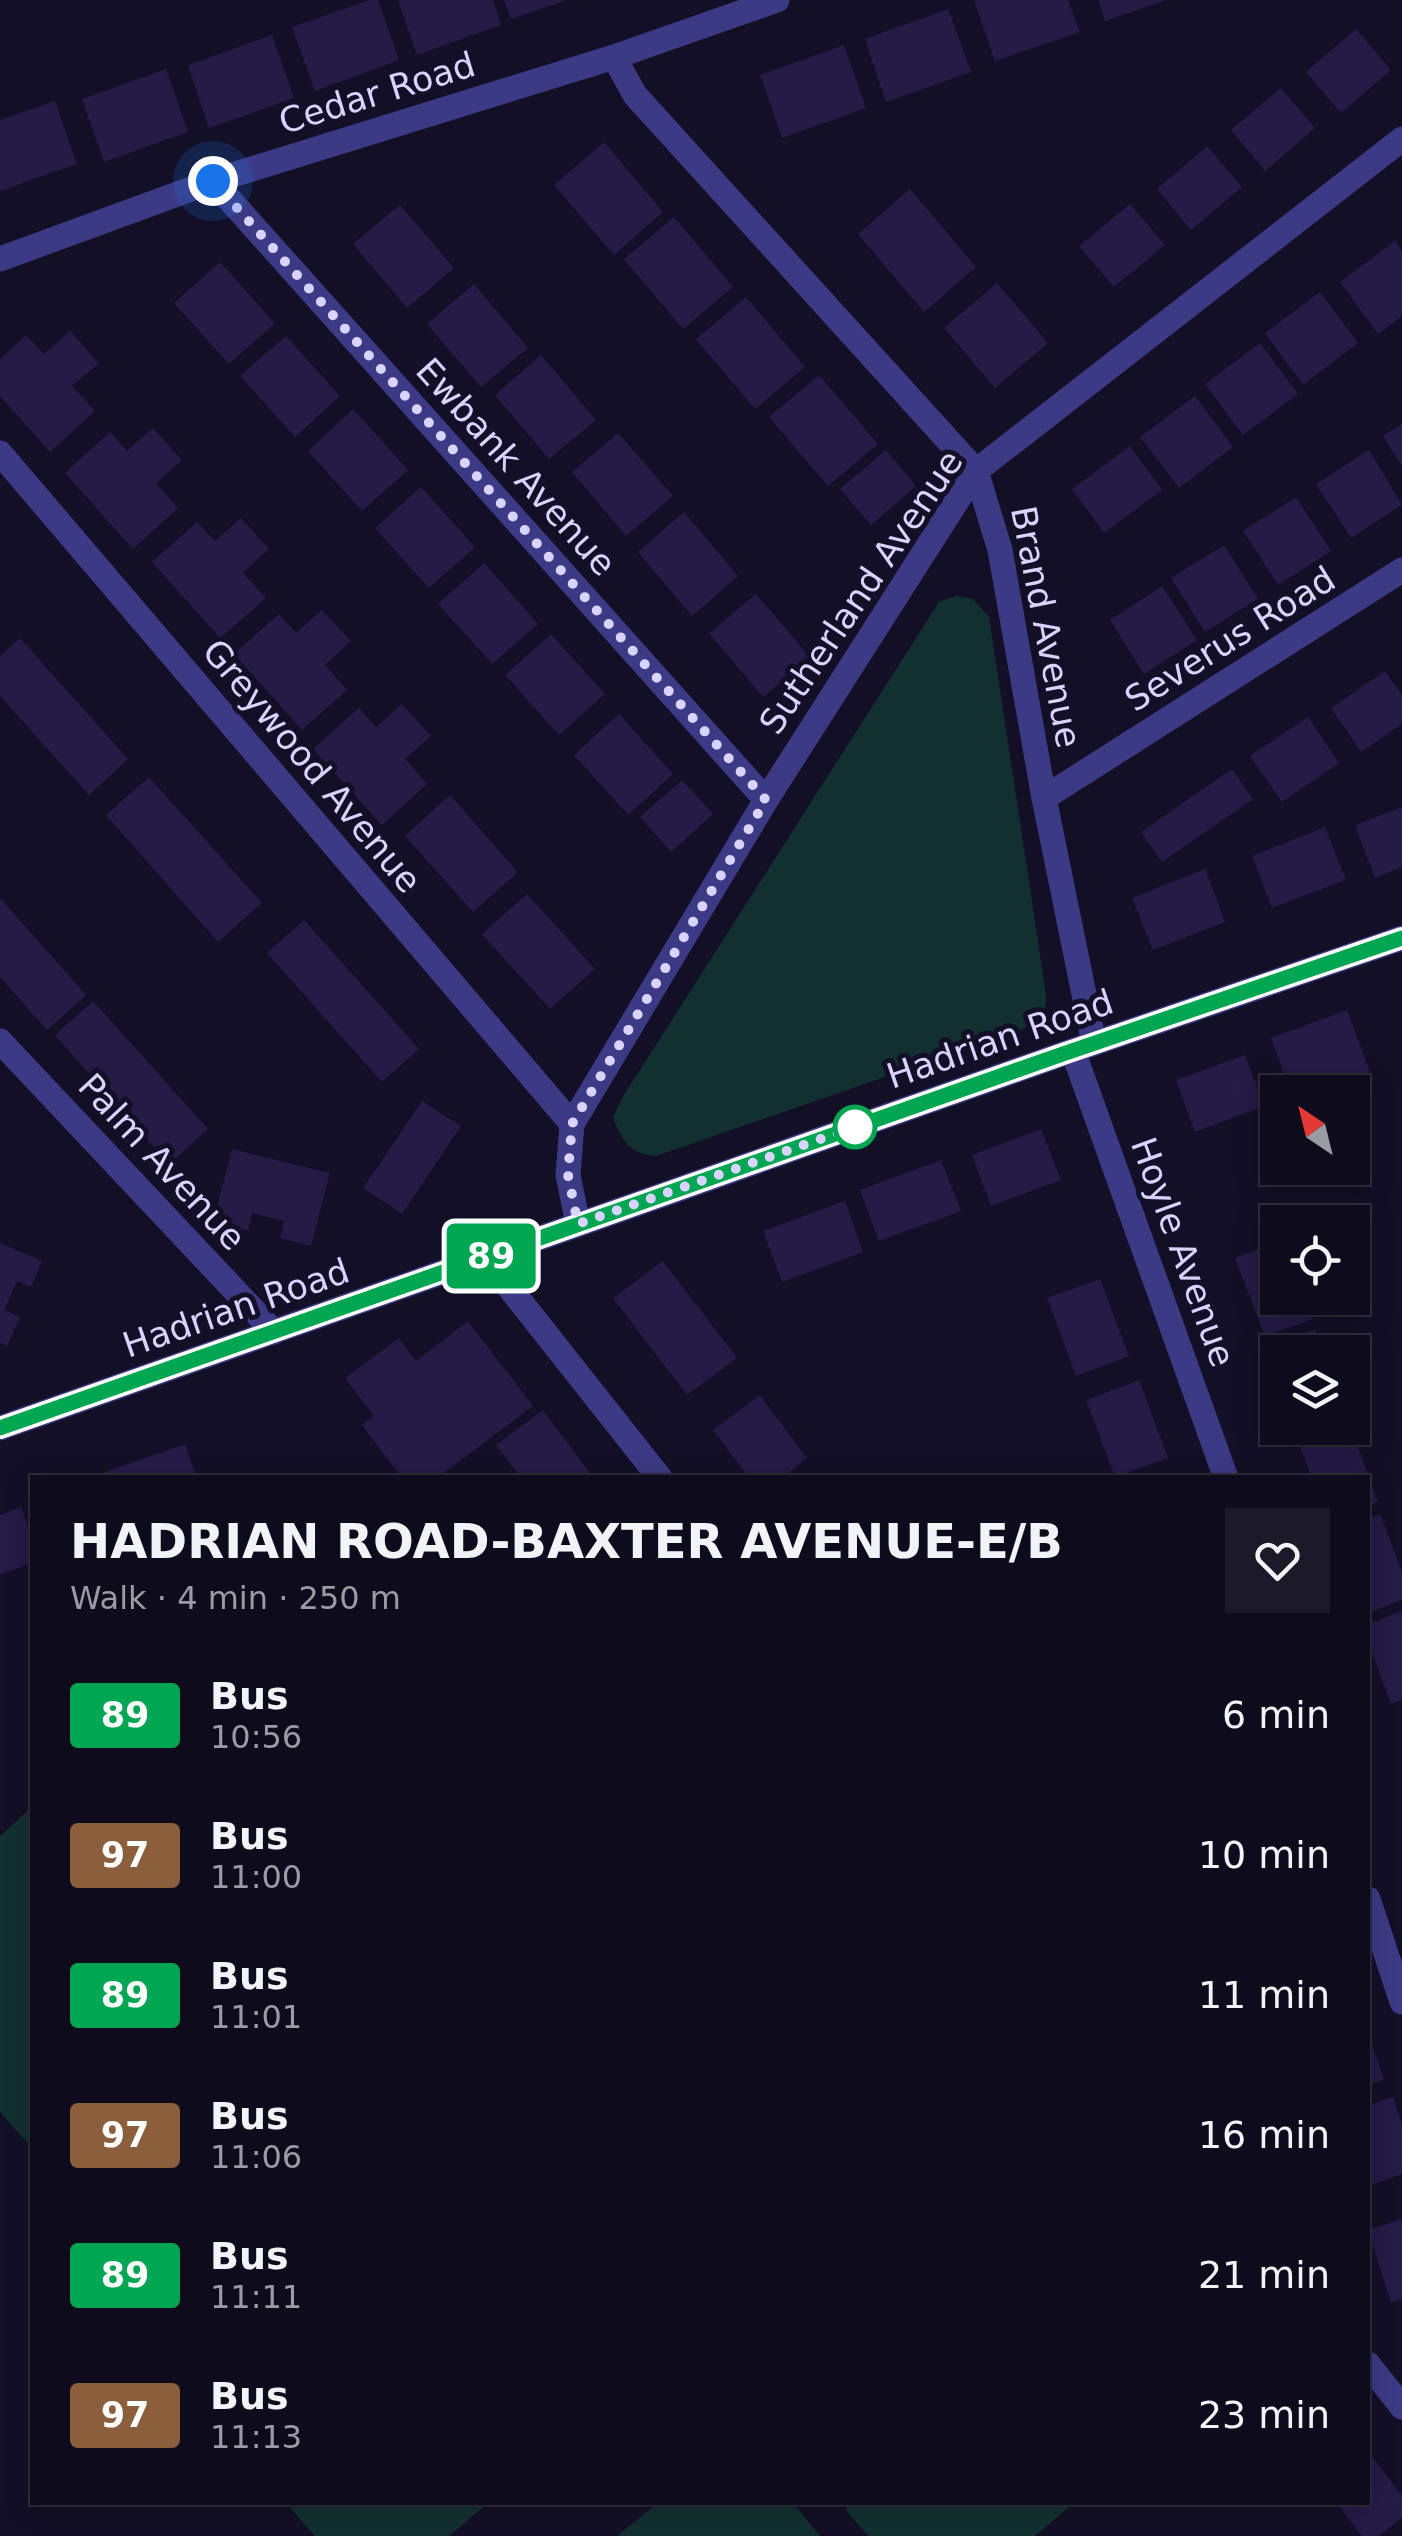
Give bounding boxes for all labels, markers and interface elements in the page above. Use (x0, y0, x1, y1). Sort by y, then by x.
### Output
street label: Cedar Road (274, 44, 480, 142)
your location (188, 156, 238, 206)
street label: Ewbank Avenue (408, 350, 624, 584)
street label: Sutherland Avenue (751, 443, 971, 741)
street label: Brand Avenue (1003, 503, 1089, 751)
street label: Severus Road (1118, 559, 1342, 719)
street label: Greywood Avenue (195, 631, 429, 901)
street label: Hadrian Road (882, 982, 1118, 1096)
street label: Palm Avenue (70, 1066, 254, 1258)
north arrow (1260, 1075, 1370, 1185)
map controls (1260, 1075, 1370, 1445)
unlabelled marker (834, 1106, 876, 1148)
street label: Hoyle Avenue (1123, 1132, 1243, 1372)
button: locate (1260, 1205, 1370, 1315)
line badge: 89 (446, 1224, 536, 1288)
text: 89 (467, 1236, 515, 1276)
street label: Hadrian Road (118, 1251, 354, 1365)
button: layers (1260, 1335, 1370, 1445)
button: heart (1225, 1508, 1330, 1613)
text: HADRIAN ROAD-BAXTER AVENUE-E/B (70, 1513, 1063, 1569)
text: Walk · 4 min · 250 m (70, 1579, 401, 1617)
text: Bus (210, 1674, 289, 1718)
text: 6 min (1222, 1693, 1330, 1737)
text: 89 (101, 1695, 149, 1735)
text: 10:56 (210, 1718, 302, 1756)
text: Bus (210, 1814, 289, 1858)
text: 10 min (1198, 1833, 1330, 1877)
text: 97 (101, 1835, 149, 1875)
text: 11:00 (210, 1858, 302, 1896)
text: Bus (210, 1954, 289, 1998)
text: 11 min (1198, 1973, 1330, 2017)
text: 89 (101, 1975, 149, 2015)
text: 11:01 (210, 1998, 302, 2036)
text: Bus (210, 2094, 289, 2138)
text: 16 min (1198, 2113, 1330, 2157)
text: 97 (101, 2115, 149, 2155)
text: 11:06 (210, 2138, 302, 2176)
text: Bus (210, 2234, 289, 2278)
text: 21 min (1198, 2253, 1330, 2297)
text: 89 (101, 2255, 149, 2295)
text: 11:11 (210, 2278, 302, 2316)
text: Bus (210, 2374, 289, 2418)
text: 23 min (1198, 2393, 1330, 2437)
text: 97 (101, 2395, 149, 2435)
text: 11:13 (210, 2418, 302, 2456)

